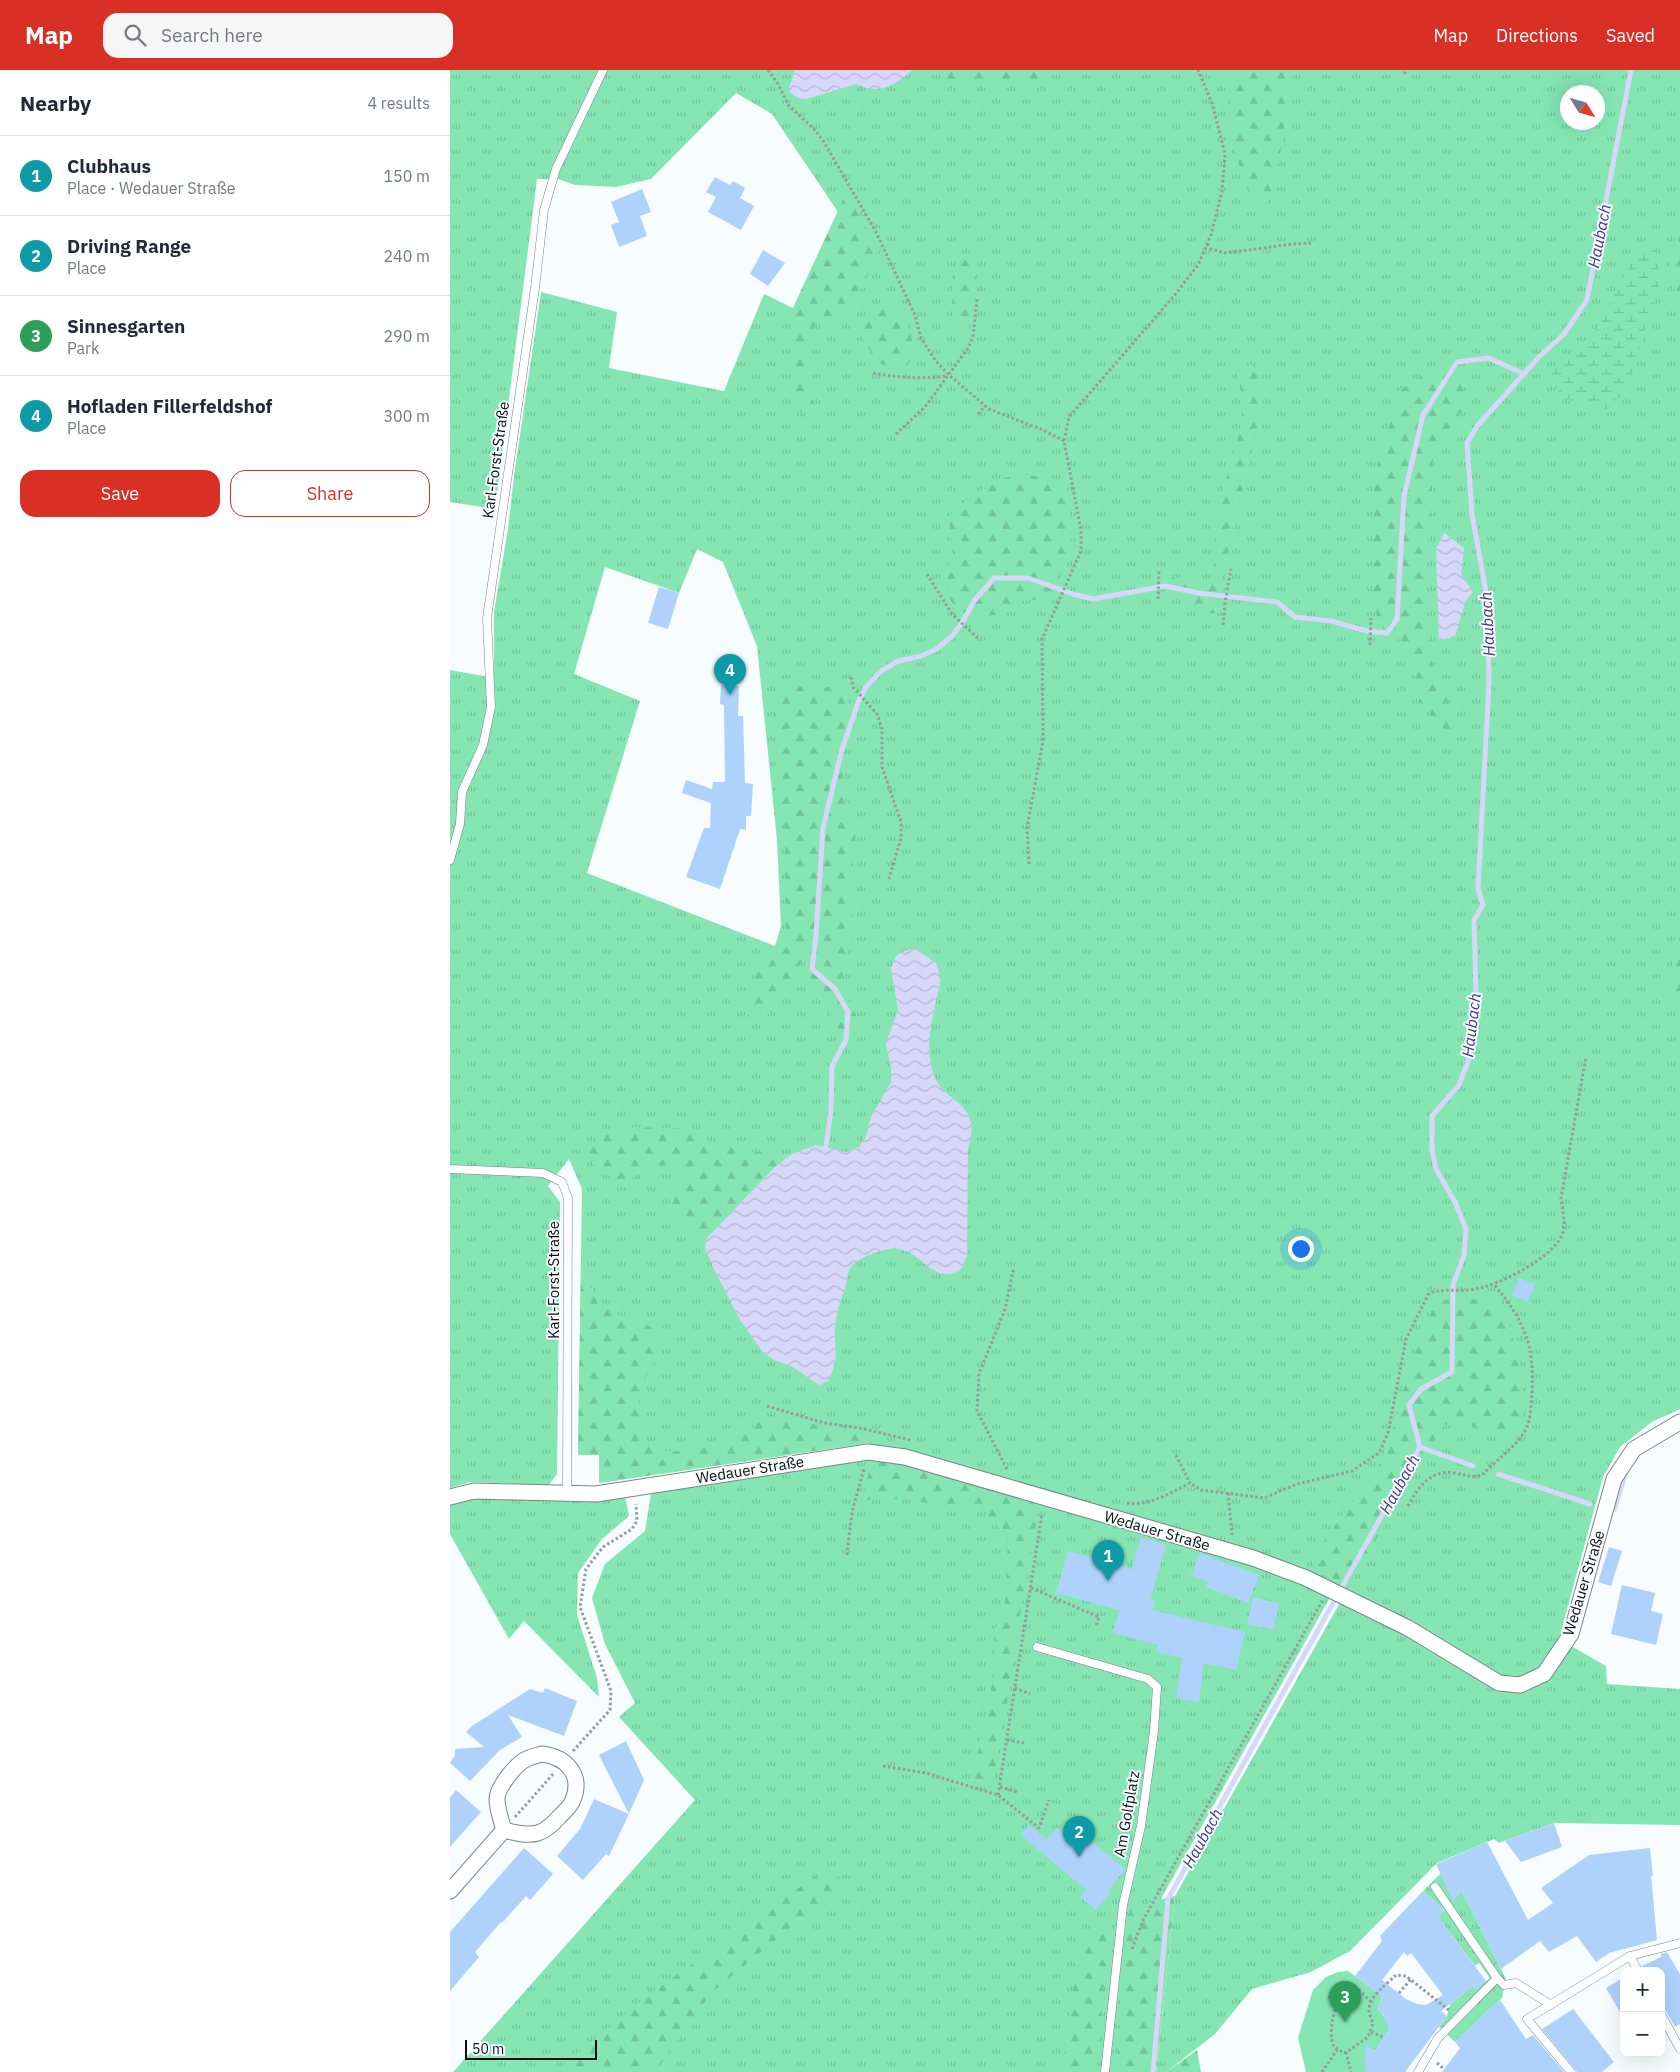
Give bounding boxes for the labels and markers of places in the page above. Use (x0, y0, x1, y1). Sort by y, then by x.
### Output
pin: 4 (714, 654, 746, 695)
pin: 1 (1092, 1540, 1124, 1581)
pin: 2 (1063, 1816, 1095, 1857)
pin: 3 (1329, 1981, 1361, 2022)

